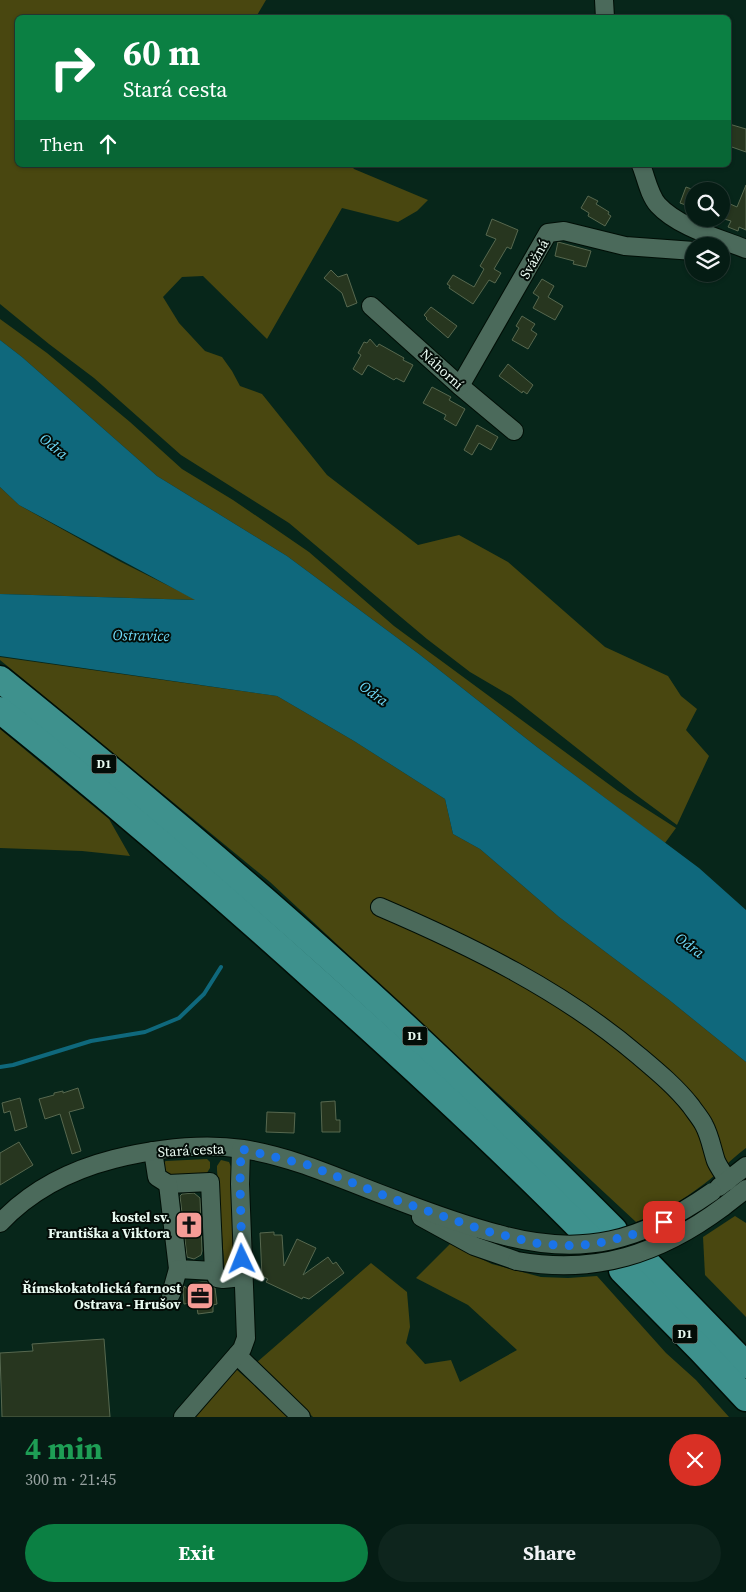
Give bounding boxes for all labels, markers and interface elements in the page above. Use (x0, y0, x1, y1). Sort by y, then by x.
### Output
text: 60 m (123, 29, 200, 77)
icon: right (40, 35, 105, 100)
text: Stará cesta (123, 74, 228, 104)
icon: ahead (94, 130, 122, 158)
text: Then (40, 131, 84, 157)
map controls (685, 182, 730, 282)
button: search (685, 182, 730, 227)
street label: Svážná (515, 235, 554, 283)
button: layers (685, 237, 730, 282)
street label: Náhorní (416, 344, 468, 394)
water label: Odra (35, 428, 73, 464)
water label: Ostravice (112, 624, 170, 646)
water label: Odra (355, 676, 393, 711)
road number: D1 (92, 754, 116, 774)
water label: Odra (671, 927, 709, 963)
road number: D1 (402, 1026, 428, 1046)
street label: Stará cesta (157, 1138, 226, 1162)
pin (643, 1201, 685, 1243)
place label: kostel sv. Františka a Viktora (48, 1207, 171, 1243)
icon: arrive (650, 1208, 678, 1236)
church icon: kostel sv. Františka a Viktora (174, 1210, 204, 1240)
position arrow (215, 1232, 267, 1284)
place label: Římskokatolická farnost Ostrava - Hrušov (22, 1278, 182, 1314)
office icon: Římskokatolická farnost Ostrava - Hrušov (185, 1281, 215, 1311)
road number: D1 (672, 1325, 698, 1344)
text: 4 min (25, 1428, 103, 1469)
button: close (669, 1434, 721, 1486)
text: 300 m · 21:45 (25, 1468, 116, 1490)
button: Exit (25, 1524, 368, 1582)
button: Share (378, 1524, 721, 1582)

